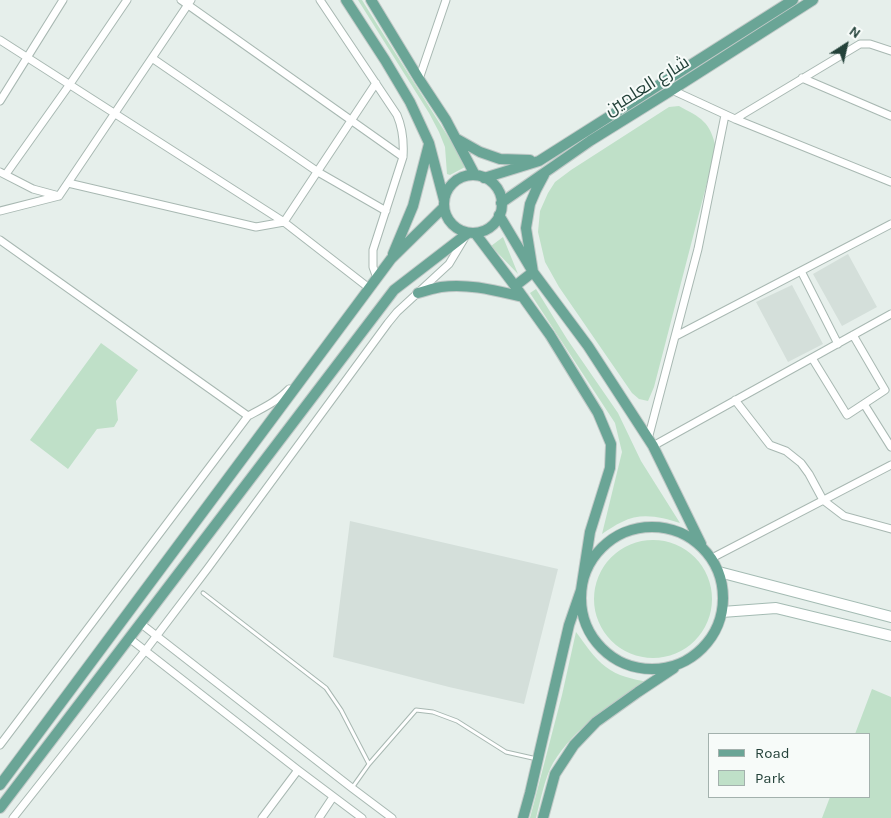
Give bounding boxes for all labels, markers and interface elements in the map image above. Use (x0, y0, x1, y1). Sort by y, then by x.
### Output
north arrow (821, 20, 871, 70)
text: N (846, 22, 864, 42)
street label: شارع العلمين (601, 51, 693, 121)
legend (708, 733, 871, 798)
text: Road (755, 744, 790, 762)
text: Park (755, 769, 785, 787)

